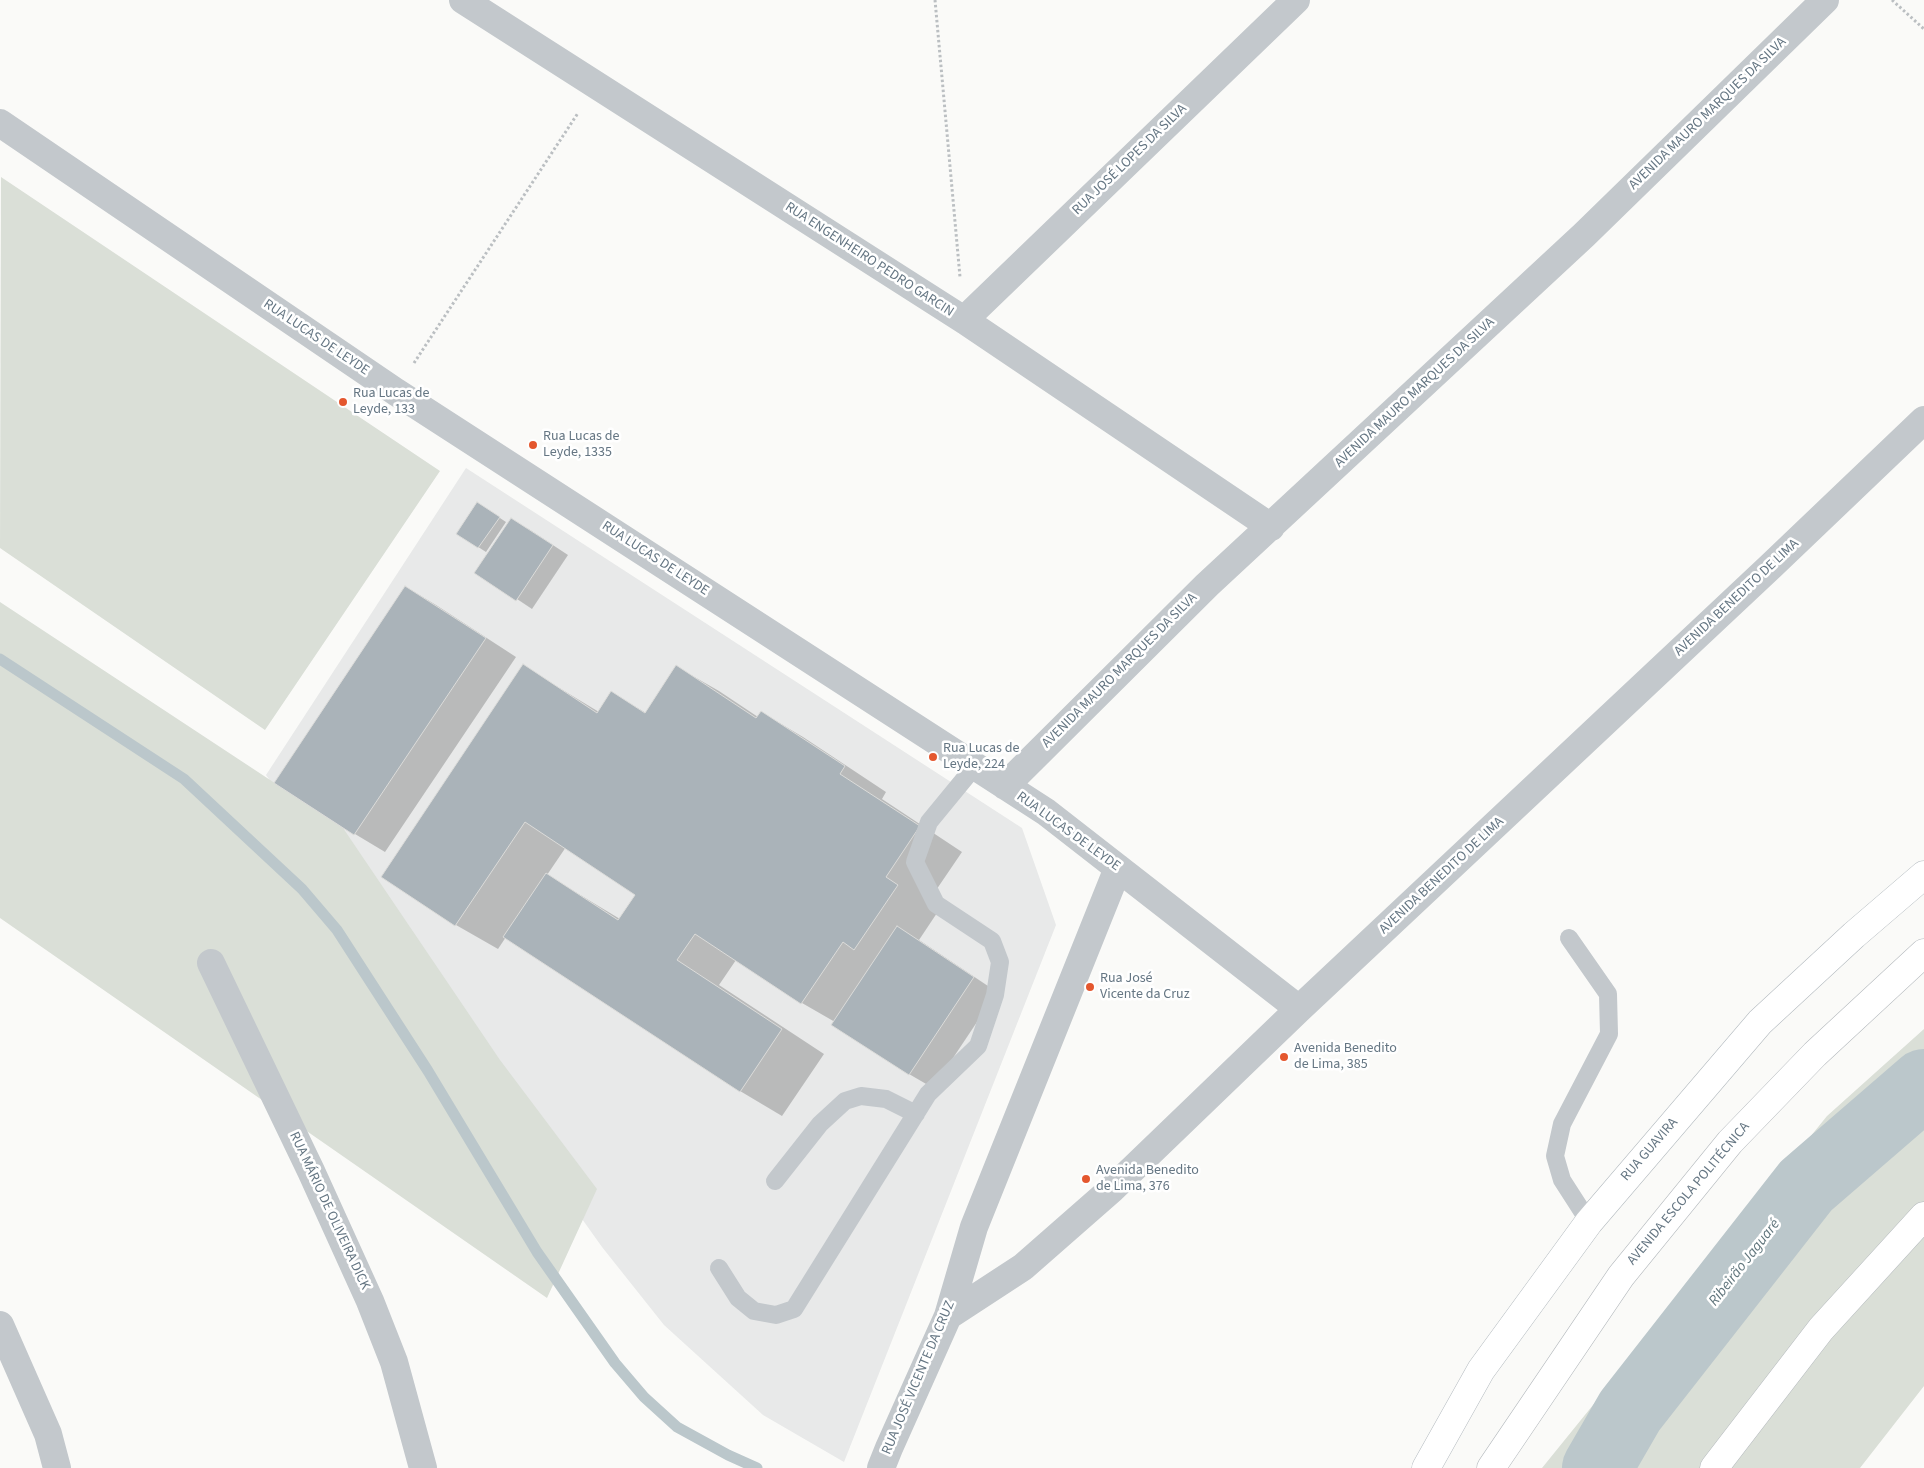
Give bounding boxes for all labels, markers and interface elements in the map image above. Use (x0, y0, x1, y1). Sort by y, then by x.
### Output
street label: AVENIDA MAURO MARQUES DA SILVA (1626, 34, 1790, 194)
street label: RUA JOSÉ LOPES DA SILVA (1069, 101, 1191, 219)
street label: RUA ENGENHEIRO PEDRO GARCIN (781, 199, 957, 321)
street label: RUA LUCAS DE LEYDE (260, 296, 372, 380)
street label: AVENIDA MAURO MARQUES DA SILVA (1332, 314, 1498, 472)
place label: Rua Lucas de Leyde, 133 (353, 386, 429, 418)
marker: Rua Lucas de Leyde, 133 (337, 396, 349, 408)
place label: Rua Lucas de Leyde, 1335 (543, 429, 619, 462)
marker: Rua Lucas de Leyde, 1335 (527, 439, 539, 451)
street label: RUA LUCAS DE LEYDE (598, 518, 712, 600)
street label: AVENIDA BENEDITO DE LIMA (1671, 536, 1803, 660)
street label: AVENIDA MAURO MARQUES DA SILVA (1039, 590, 1201, 752)
place label: Rua Lucas de Leyde, 224 (943, 741, 1019, 774)
marker: Rua Lucas de Leyde, 224 (927, 751, 939, 763)
street label: RUA LUCAS DE LEYDE (1013, 789, 1123, 875)
street label: AVENIDA BENEDITO DE LIMA (1376, 814, 1508, 938)
place label: Rua José Vicente da Cruz (1100, 971, 1190, 1004)
marker: Rua José Vicente da Cruz (1084, 981, 1096, 993)
place label: Avenida Benedito de Lima, 385 (1294, 1041, 1397, 1074)
marker: Avenida Benedito de Lima, 385 (1278, 1051, 1290, 1063)
street label: RUA GUAVIRA (1618, 1115, 1682, 1185)
street label: AVENIDA ESCOLA POLITÉCNICA (1624, 1119, 1754, 1269)
street label: RUA MÁRIO DE OLIVEIRA DICK (285, 1129, 373, 1293)
place label: Avenida Benedito de Lima, 376 (1096, 1163, 1199, 1196)
marker: Avenida Benedito de Lima, 376 (1080, 1173, 1092, 1185)
water label: Ribeirão Jaguaré (1705, 1216, 1785, 1310)
street label: RUA JOSÉ VICENTE DA CRUZ (879, 1299, 959, 1457)

